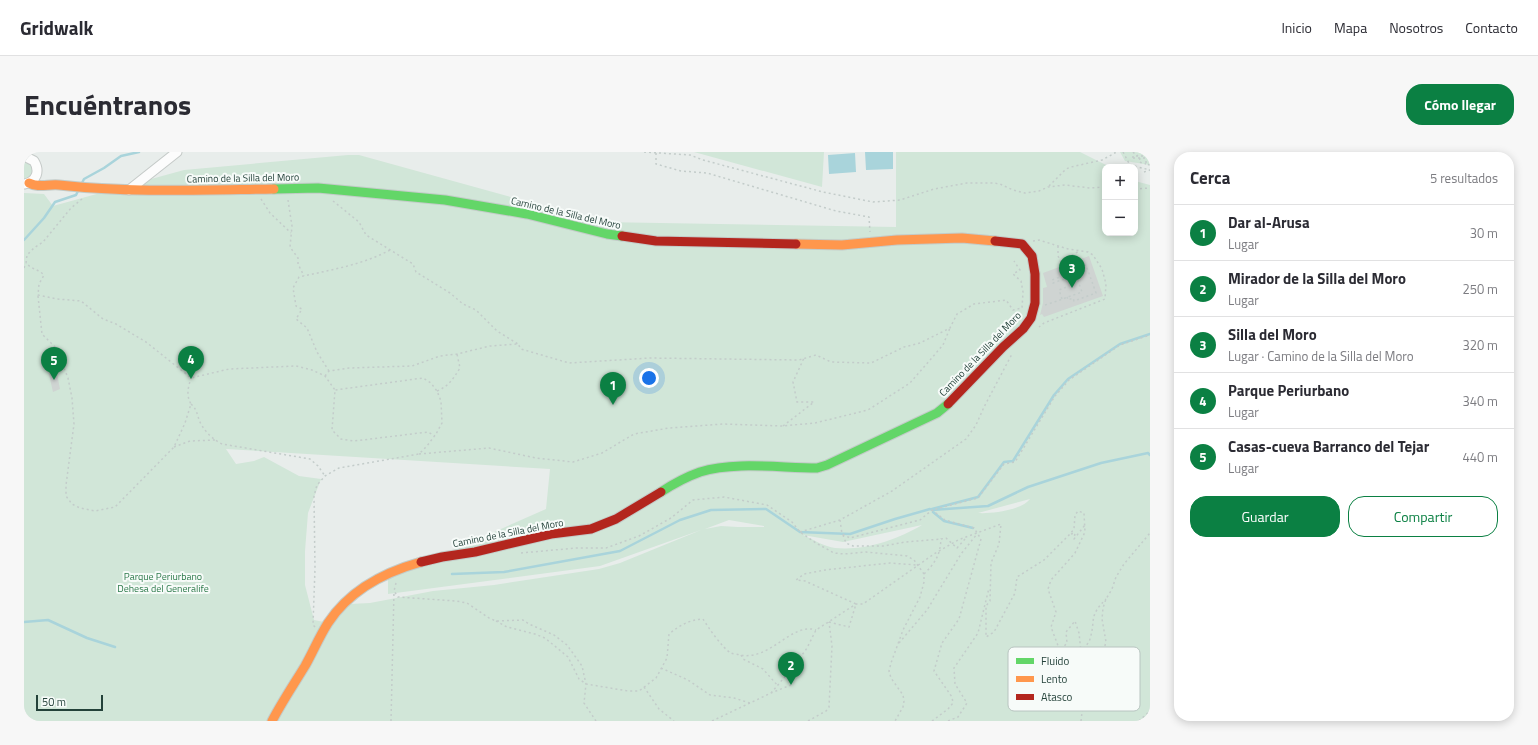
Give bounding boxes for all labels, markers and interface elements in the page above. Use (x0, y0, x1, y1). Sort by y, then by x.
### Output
text: Gridwalk (20, 13, 93, 42)
text: Inicio (1281, 17, 1312, 38)
text: Mapa (1334, 17, 1367, 38)
text: Nosotros (1389, 17, 1443, 38)
text: Contacto (1465, 17, 1518, 38)
text: Encuéntranos (24, 83, 191, 126)
button: Cómo llegar (1406, 84, 1514, 125)
map controls (1102, 164, 1138, 236)
button: + (1102, 164, 1138, 200)
text: Cerca (1190, 165, 1230, 191)
text: 5 resultados (1430, 168, 1498, 188)
street label: Camino de la Silla del Moro (187, 170, 299, 186)
street label: Camino de la Silla del Moro (510, 193, 622, 233)
button: − (1102, 200, 1138, 236)
text: Dar al-Arusa (1228, 211, 1310, 234)
text: 1 (1199, 223, 1207, 243)
text: 30 m (1470, 223, 1498, 243)
text: Lugar (1228, 234, 1259, 254)
pin: 3 (1059, 255, 1085, 288)
text: Mirador de la Silla del Moro (1228, 267, 1406, 290)
text: 2 (1199, 279, 1207, 299)
text: 250 m (1462, 279, 1498, 299)
text: Lugar (1228, 290, 1259, 310)
street label: Camino de la Silla del Moro (936, 308, 1024, 400)
text: Silla del Moro (1228, 323, 1317, 346)
text: 3 (1199, 335, 1207, 355)
text: 320 m (1462, 335, 1498, 355)
pin: 4 (178, 346, 204, 379)
text: Lugar · Camino de la Silla del Moro (1228, 346, 1414, 366)
pin: 5 (41, 347, 67, 380)
your location (639, 368, 659, 388)
pin: 1 (600, 372, 626, 405)
text: Parque Periurbano (1228, 379, 1349, 402)
text: 4 (1199, 391, 1207, 411)
text: 340 m (1462, 391, 1498, 411)
text: Lugar (1228, 402, 1259, 422)
text: Casas-cueva Barranco del Tejar (1228, 435, 1429, 458)
text: 5 (1199, 447, 1207, 467)
text: 440 m (1462, 447, 1498, 467)
text: Lugar (1228, 458, 1259, 478)
button: Guardar (1190, 496, 1340, 537)
button: Compartir (1348, 496, 1498, 537)
street label: Camino de la Silla del Moro (451, 515, 565, 551)
park label: Parque Periurbano Dehesa del Generalife (117, 569, 209, 596)
legend (1008, 647, 1140, 711)
pin: 2 (778, 652, 804, 685)
text: Fluido (1041, 653, 1069, 669)
text: Lento (1041, 671, 1068, 687)
text: Atasco (1041, 689, 1073, 705)
scale bar (36, 693, 103, 712)
text: 50 m (42, 694, 66, 710)

